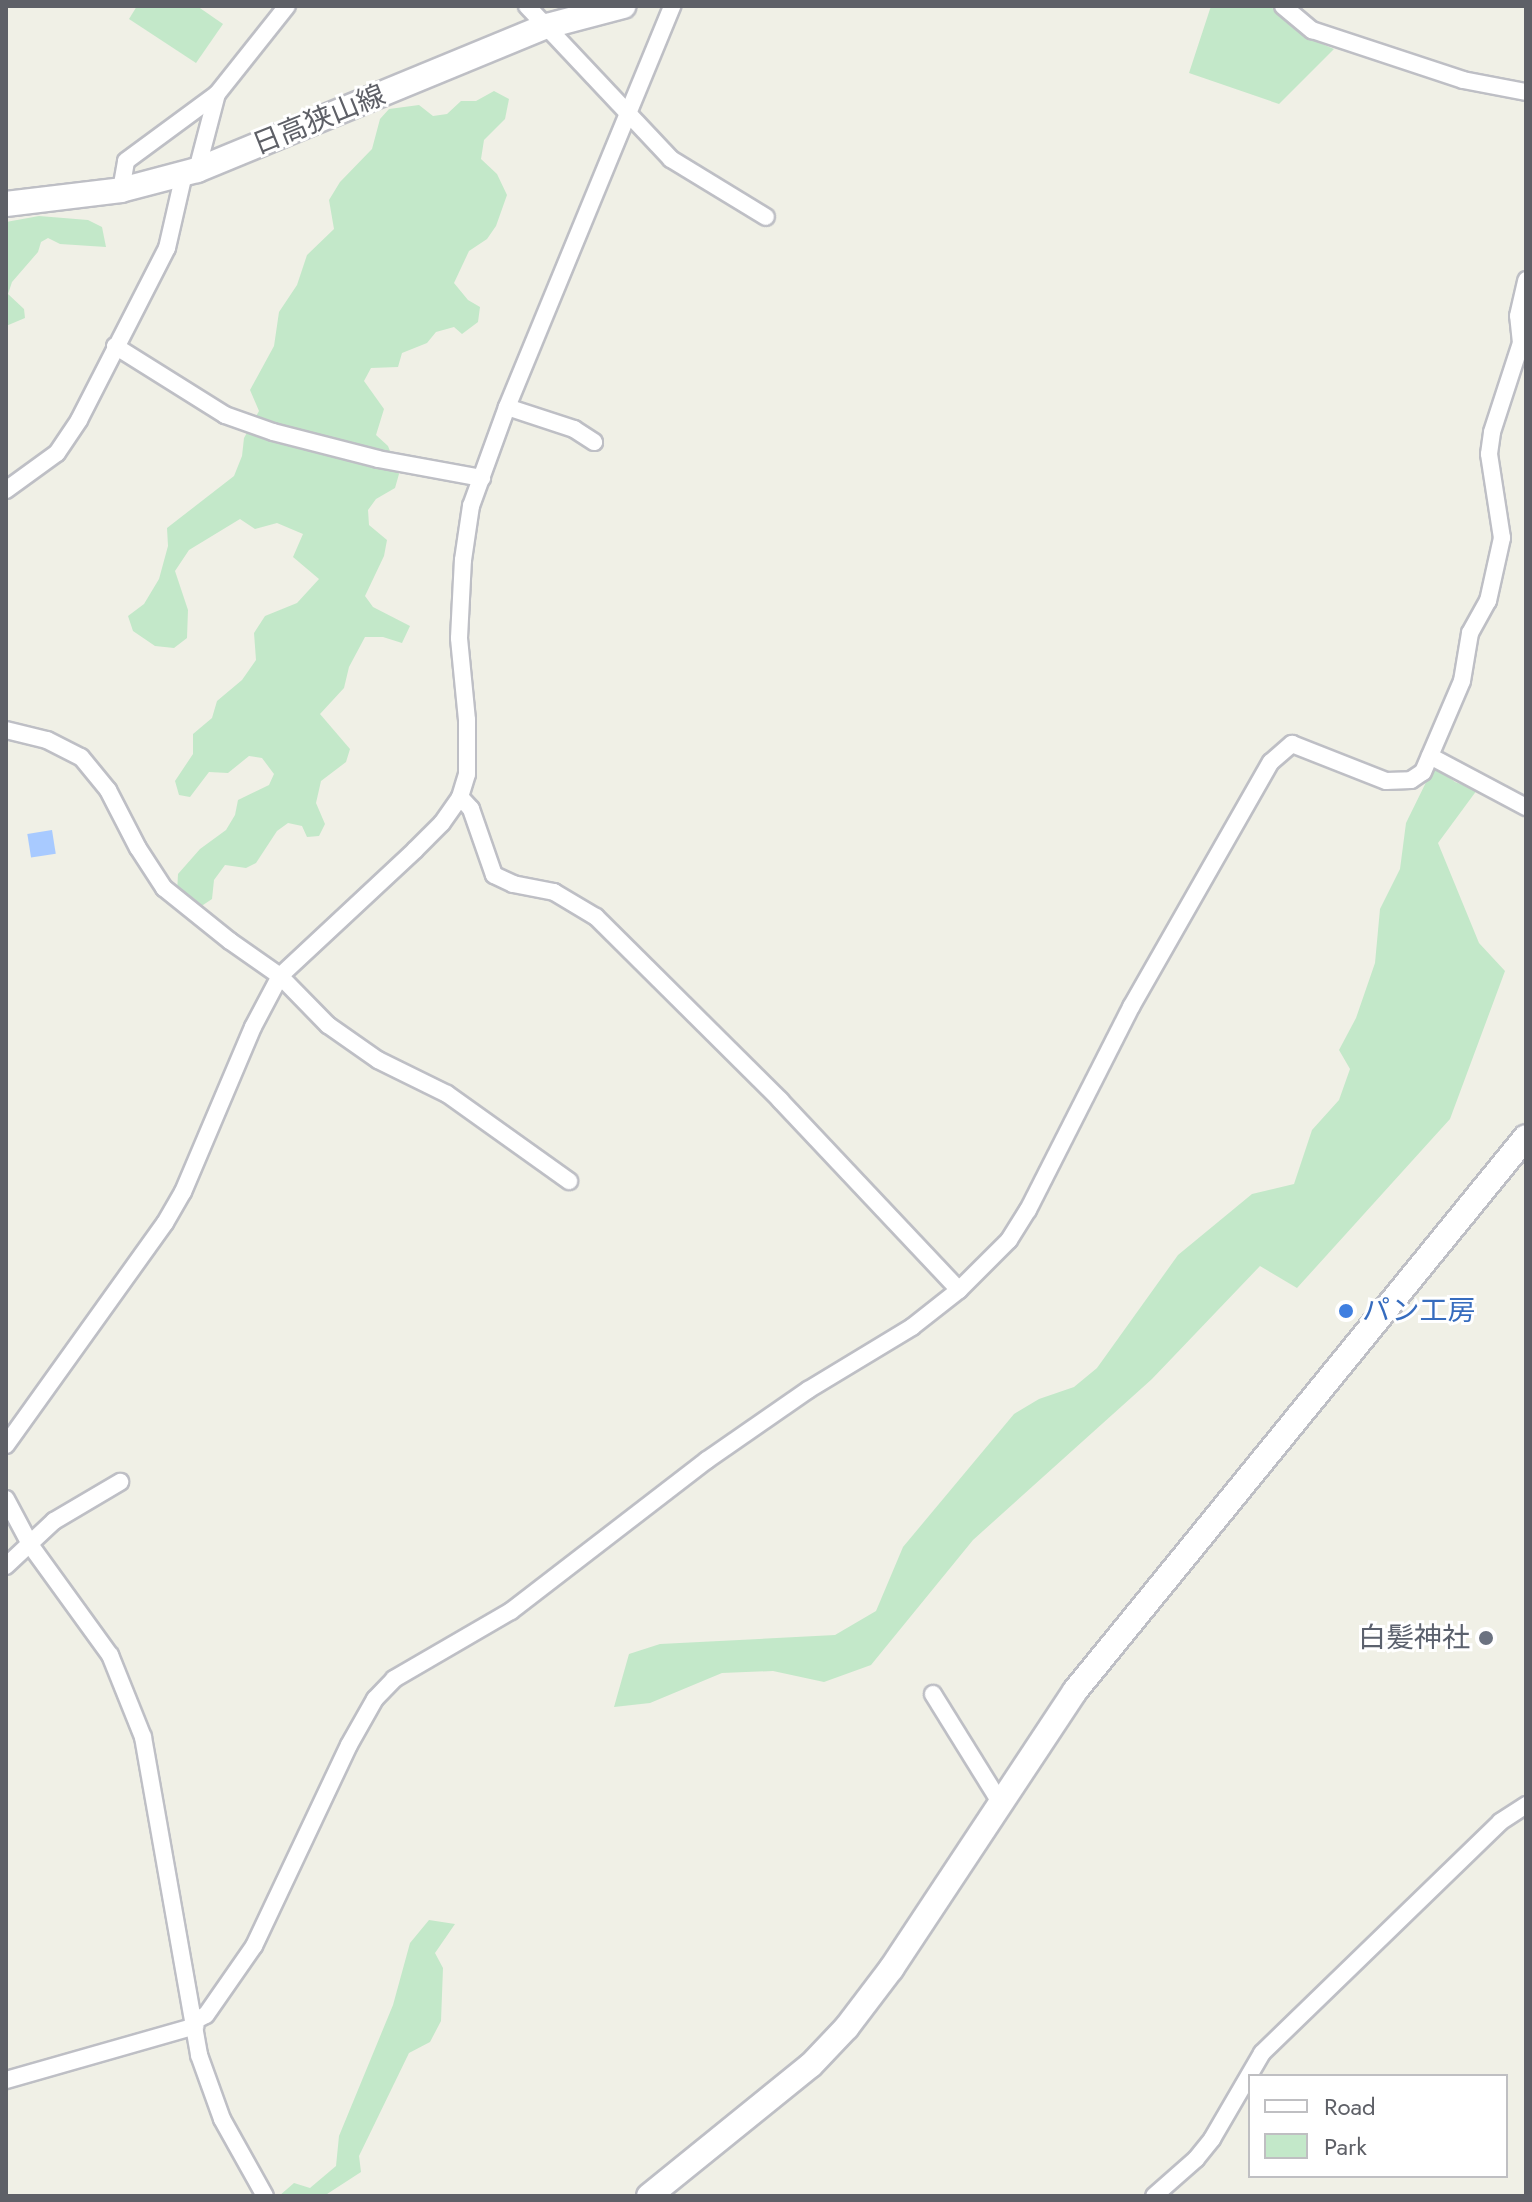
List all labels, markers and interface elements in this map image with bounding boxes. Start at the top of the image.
street label: 日高狭山線 [248,78,390,162]
place label: パン工房 [1362,1294,1474,1328]
marker: パン工房 [1337,1302,1355,1320]
place label: 白髪神社 [1358,1621,1470,1655]
marker: 白髪神社 [1477,1629,1495,1647]
legend [1248,2074,1508,2178]
text: Road [1324,2089,1376,2124]
text: Park [1324,2129,1367,2164]

